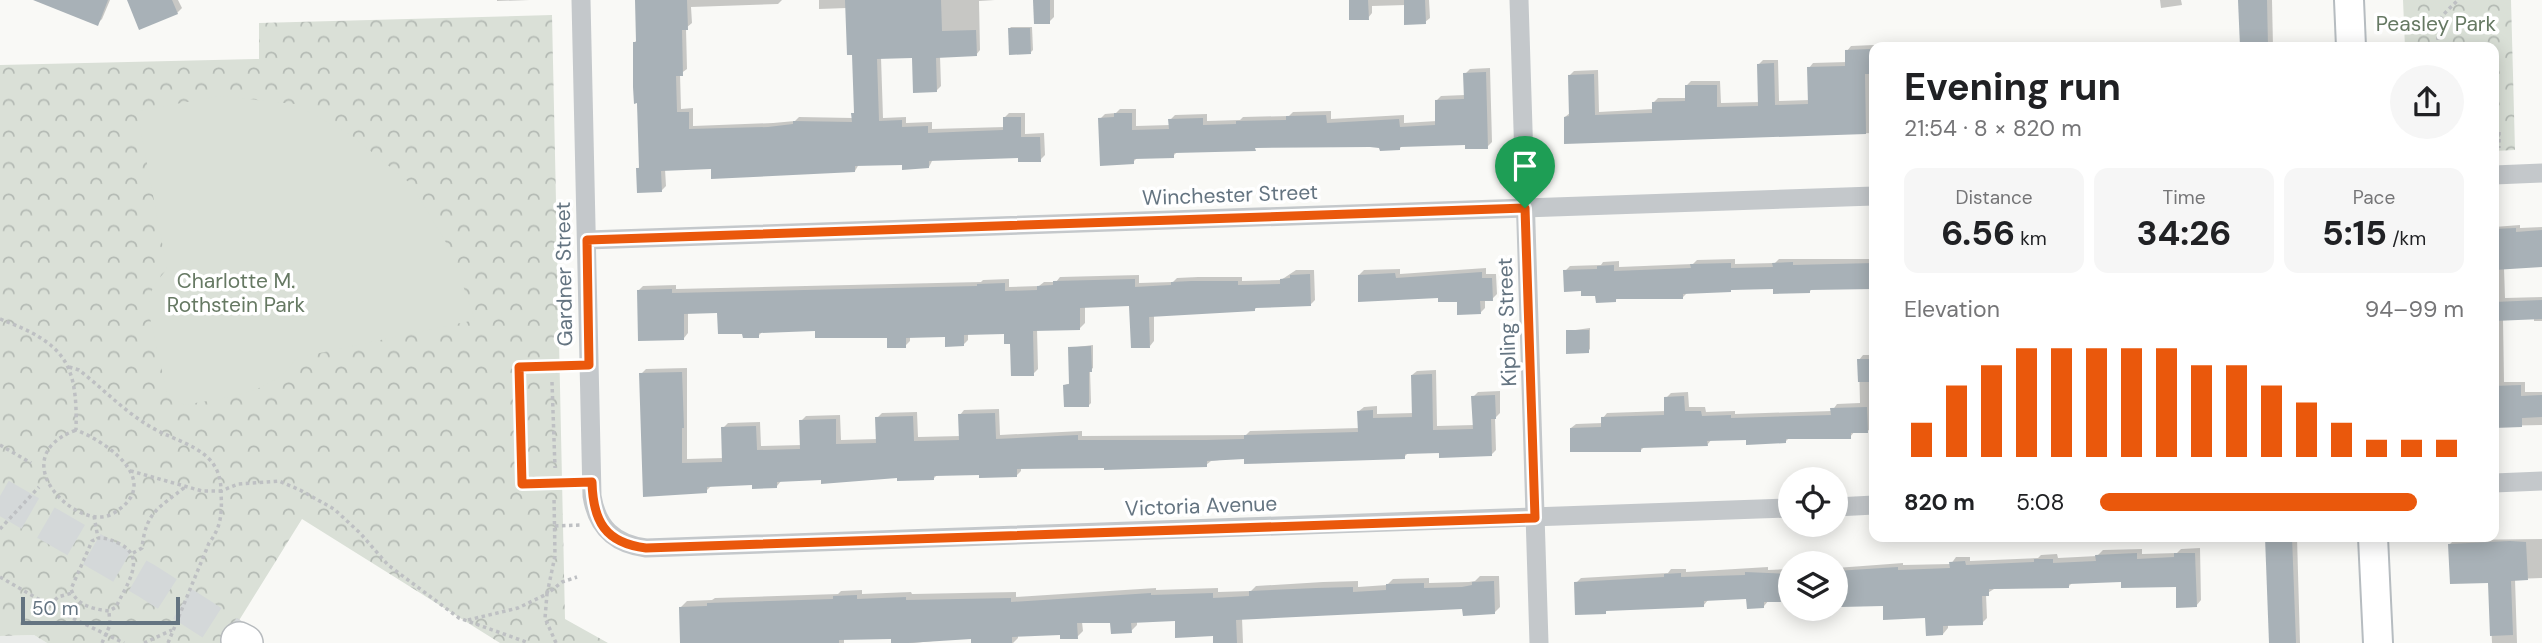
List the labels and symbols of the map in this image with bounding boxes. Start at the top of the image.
park label: Peasley Park [2376,10,2497,38]
pin [1495,136,1555,208]
street label: Winchester Street [1141,178,1319,212]
street label: Gardner Street [549,201,579,347]
street label: Kipling Street [1491,257,1523,387]
park label: Charlotte M. Rothstein Park [167,267,306,319]
street label: Victoria Avenue [1124,489,1278,523]
scale bar [21,594,180,626]

